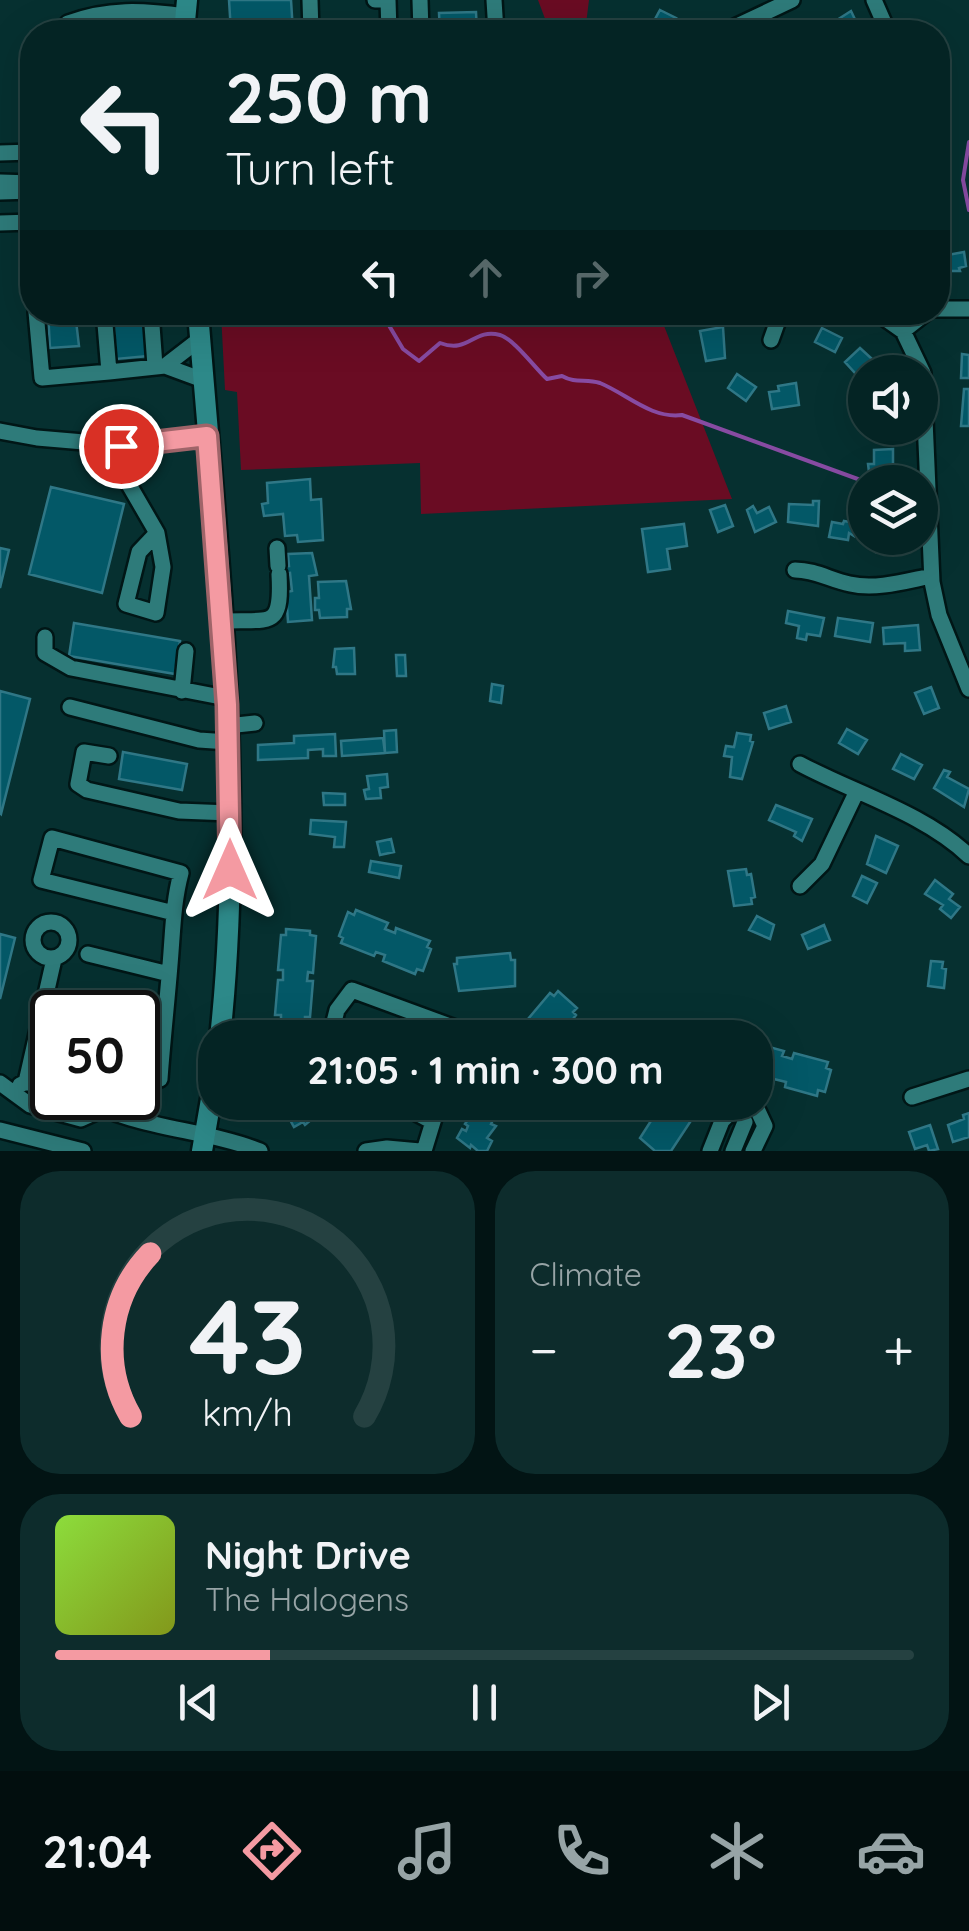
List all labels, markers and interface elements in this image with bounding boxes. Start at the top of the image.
text: 250 m [225,53,432,141]
icon: left [60,60,190,190]
text: Turn left [225,140,395,196]
icon: left [353,250,408,305]
icon: ahead [458,250,513,305]
icon: right [563,250,618,305]
map controls [848,355,938,555]
button: sound [848,355,938,445]
pin [79,404,164,489]
icon: arrive [94,419,149,474]
button: layers [848,465,938,555]
position arrow [178,818,282,922]
speed limit sign: 50 [30,990,160,1120]
text: 21:05 · 1 min · 300 m [307,1046,664,1094]
text: Climate [530,1254,642,1294]
text: 43 [189,1270,306,1400]
text: 23° [664,1303,777,1397]
text: − [530,1315,558,1384]
text: + [883,1315,914,1384]
text: km/h [202,1390,293,1435]
text: Night Drive [205,1531,411,1579]
text: The Halogens [205,1579,409,1619]
icon: previous [171,1675,226,1730]
icon: pause [457,1675,512,1730]
icon: next [743,1675,798,1730]
icon: directions [237,1816,307,1886]
icon: music [392,1816,462,1886]
icon: phone [547,1816,617,1886]
icon: climate [702,1816,772,1886]
icon: car [856,1816,926,1886]
text: 21:04 [42,1823,152,1879]

